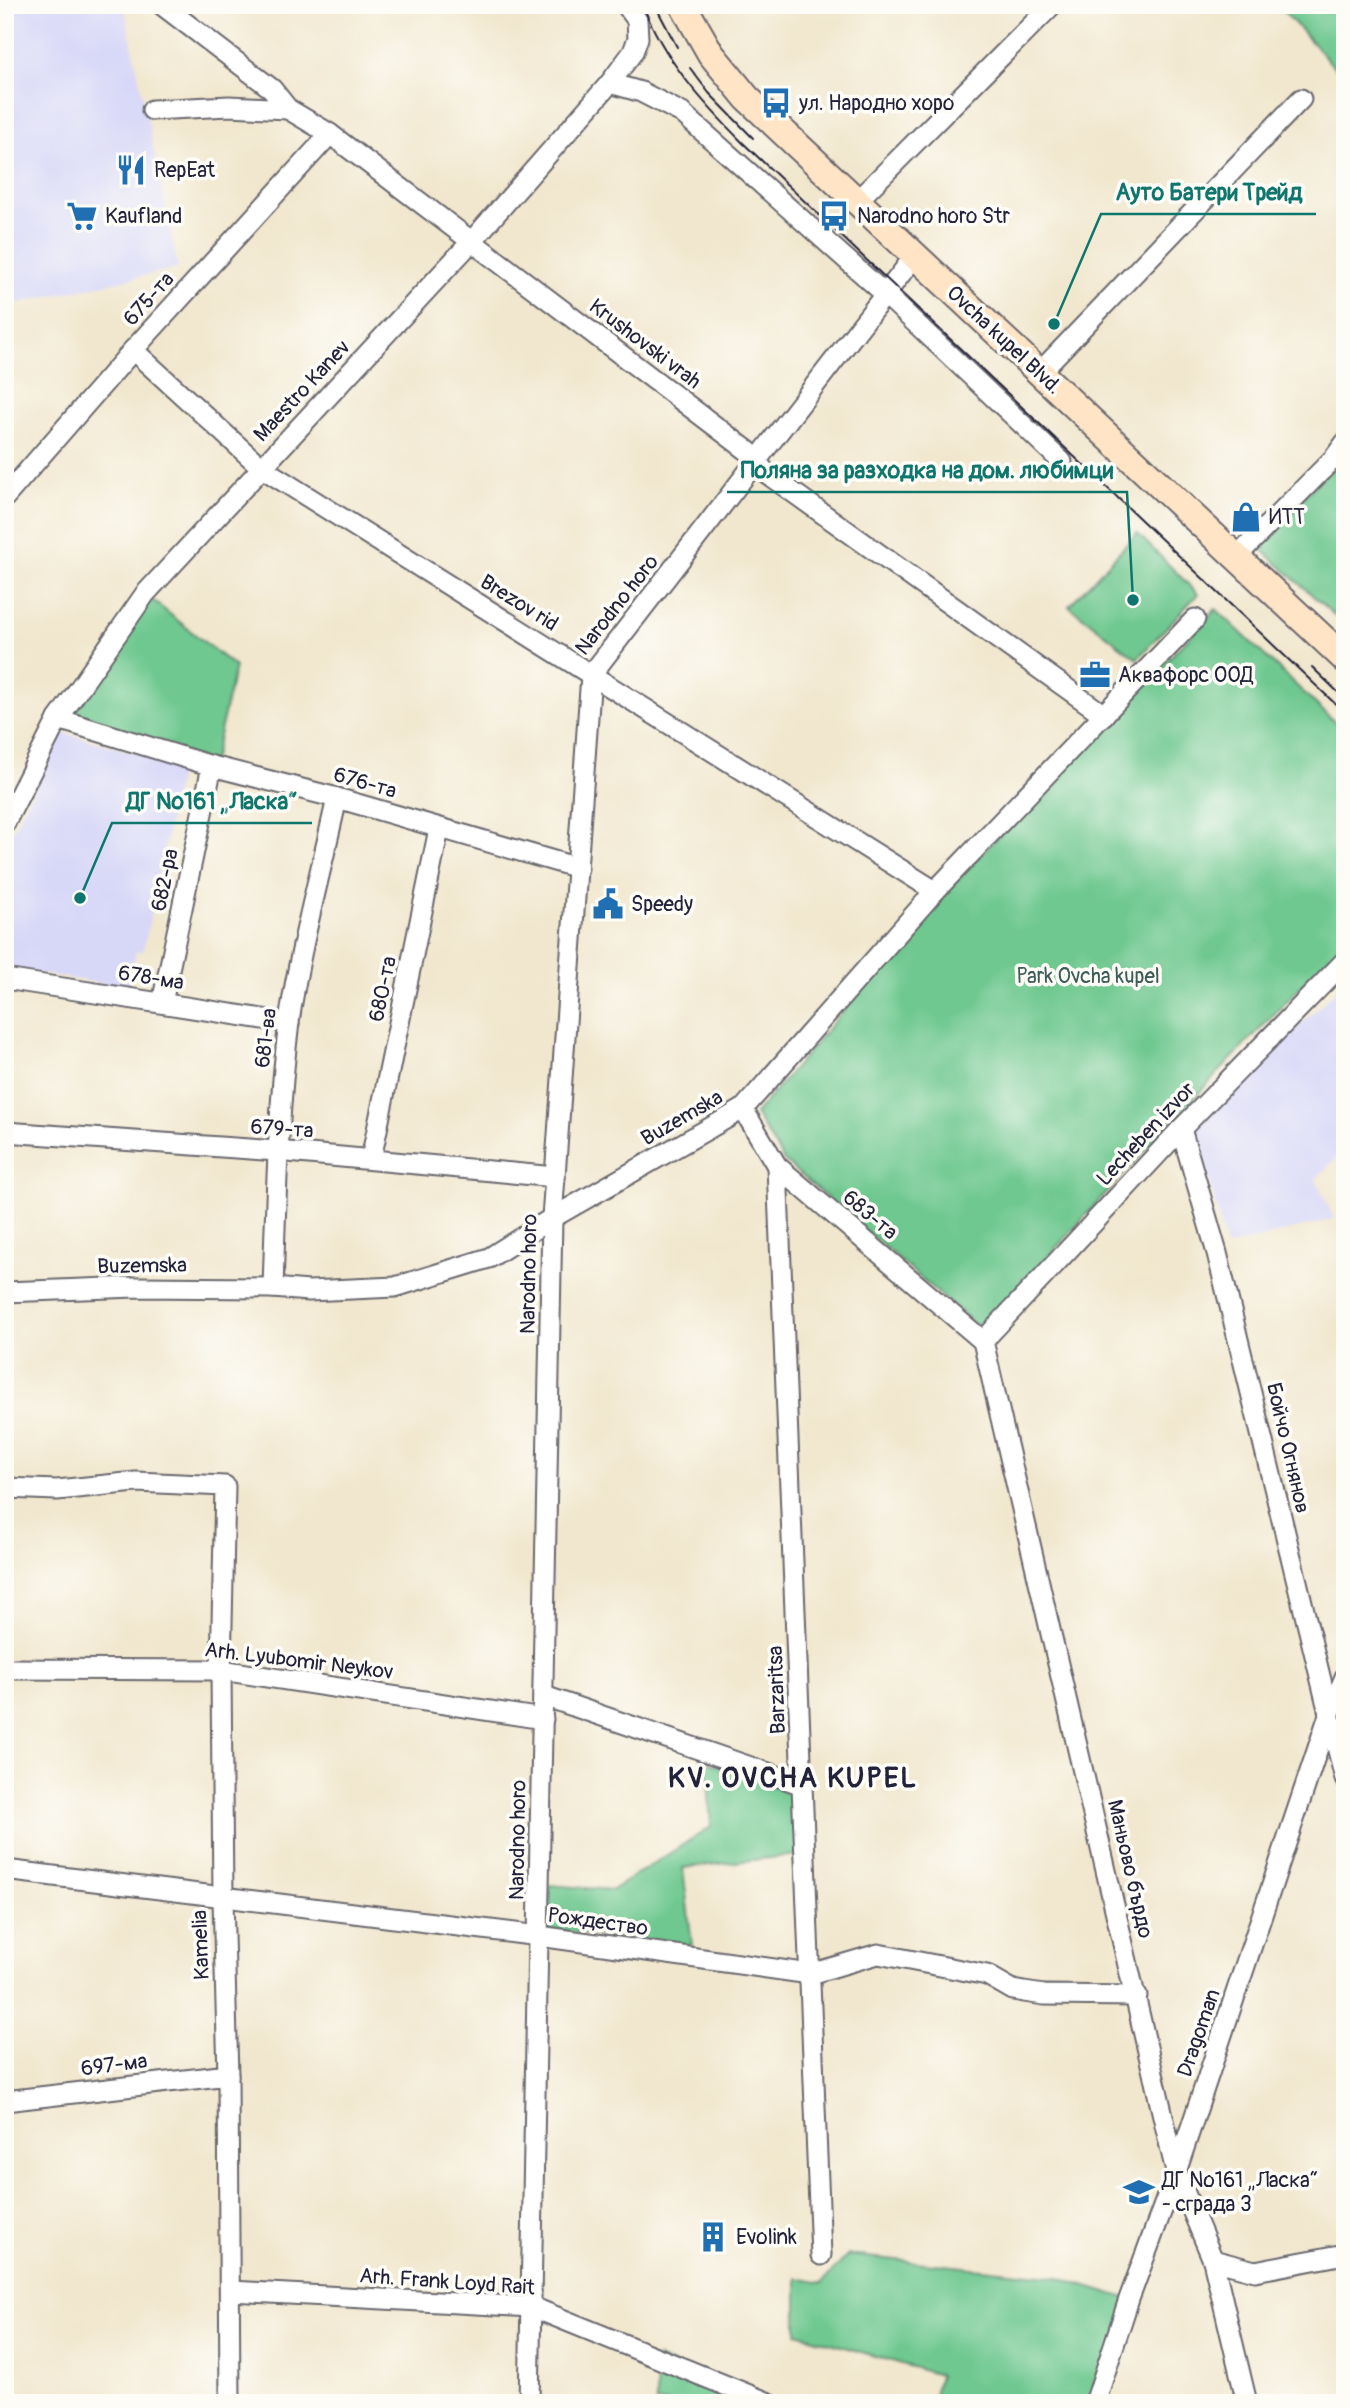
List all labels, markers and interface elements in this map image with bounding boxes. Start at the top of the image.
bus stop icon: ул. Народно хоро [759,86,793,120]
place label: ул. Народно хоро [798,90,954,117]
restaurant icon: RepEat [114,153,148,187]
place label: RepEat [154,157,215,184]
callout: Ауто Батери Трейд [1101,170,1316,214]
text: Ауто Батери Трейд [1116,178,1304,207]
supermarket icon: Kaufland [65,199,99,233]
bus stop icon: Narodno horo Str [817,199,851,233]
place label: Kaufland [105,203,182,230]
place label: Narodno horo Str [857,203,1011,230]
street label: 675-та [118,266,180,332]
street label: Ovcha kupel Blvd. [941,280,1067,400]
street label: Krushovski vrah [583,293,707,395]
street label: Maestro Kanev [248,334,356,448]
callout: Поляна за разходка на дом. любимци [727,448,1127,492]
text: Поляна за разходка на дом. любимци [741,456,1114,485]
shop icon: ИТТ [1229,500,1263,534]
place label: ИТТ [1269,504,1305,531]
street label: Narodno horo [569,549,665,661]
street label: Brezov rid [475,568,563,638]
office icon: Аквафорс ООД [1078,658,1112,692]
place label: Аквафорс ООД [1118,662,1253,689]
street label: 676-та [330,761,400,805]
callout: ДГ №161 „Ласка“ [112,779,312,823]
text: ДГ №161 „Ласка“ [124,787,298,816]
street label: 682-ра [145,846,185,914]
public building icon: Speedy [591,887,625,921]
place label: Speedy [631,891,693,918]
street label: 680-та [363,954,403,1024]
street label: 678-ма [116,959,186,997]
park label: Park Ovcha kupel [1016,963,1160,990]
street label: 681-ва [249,1007,283,1069]
street label: Lecheben izvor [1091,1076,1201,1192]
street label: Buzemska [636,1084,728,1152]
street label: 679-та [250,1113,314,1145]
street label: 683-та [837,1184,903,1246]
street label: Narodno horo [514,1214,544,1334]
street label: Buzemska [97,1252,187,1280]
street label: Бойчо Огнянов [1260,1380,1316,1516]
street label: Arh. Lyubomir Neykov [203,1636,395,1686]
street label: Barzaritsa [762,1645,792,1735]
district label: KV. OVCHA KUPEL [668,1761,918,1796]
street label: Narodno horo [503,1780,533,1900]
street label: Маньово бърдо [1101,1797,1159,1941]
street label: Рождество [546,1902,650,1942]
street label: Kamelia [186,1910,216,1980]
street label: Dragoman [1171,1985,1227,2081]
street label: 697-ма [79,2048,149,2082]
place label: ДГ №161 „Ласка“ - сграда 3 [1161,2167,1318,2218]
school or university icon: ДГ №161 „Ласка“ - сграда 3 [1122,2175,1156,2209]
building icon: Evolink [696,2220,730,2254]
place label: Evolink [736,2224,797,2251]
street label: Arh. Frank Loyd Rait [358,2262,536,2302]

